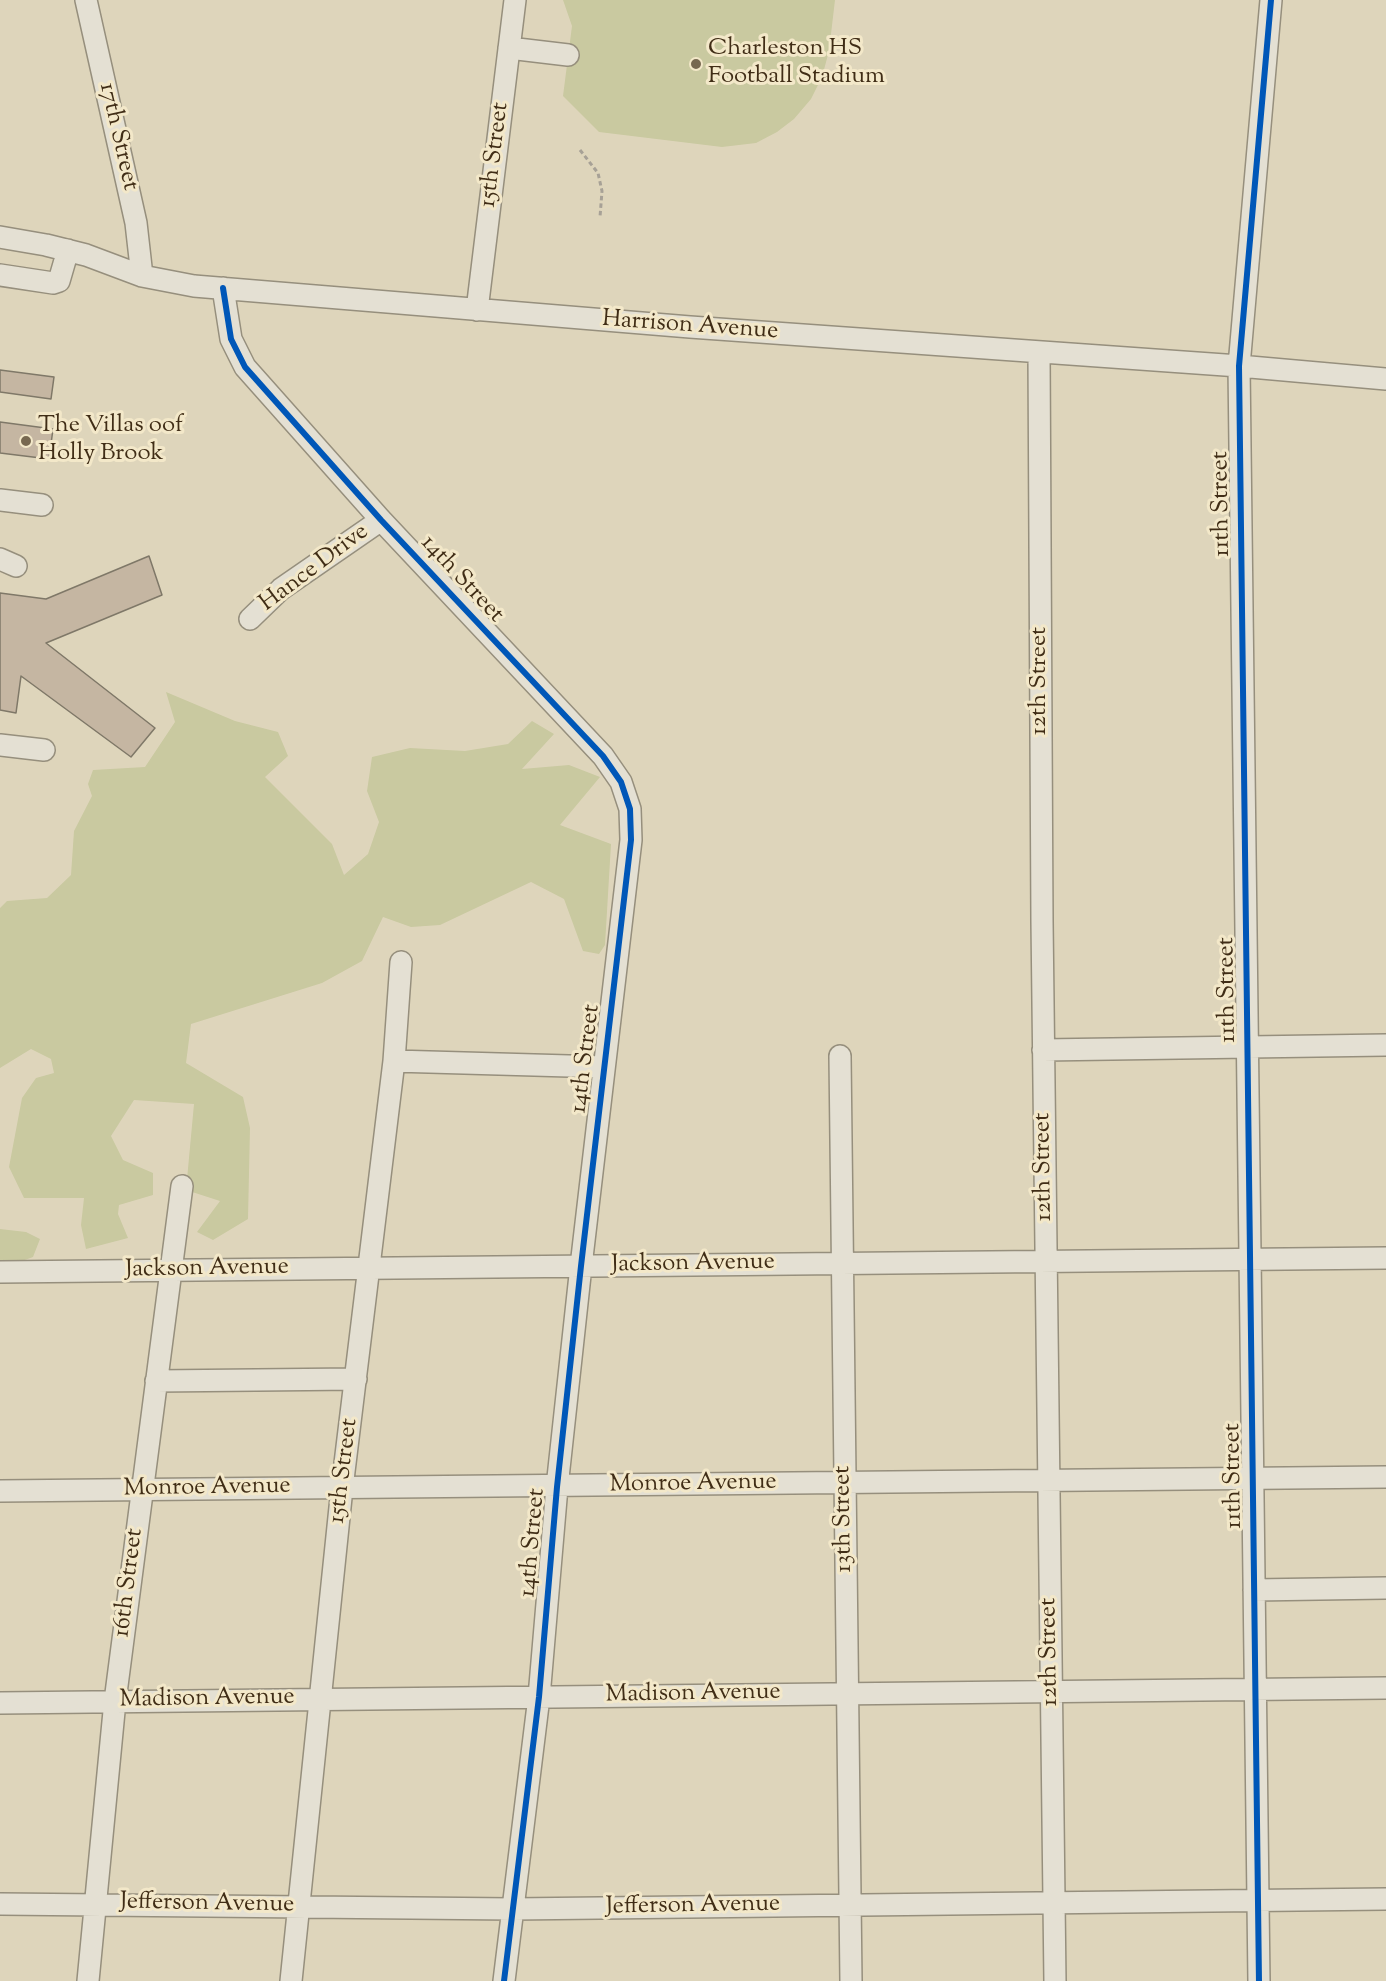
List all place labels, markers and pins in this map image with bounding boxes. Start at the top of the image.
place label: Charleston HS Football Stadium [708,36,885,92]
marker: Charleston HS Football Stadium [689,57,703,71]
place label: The Villas oof Holly Brook [38,413,183,469]
marker: The Villas oof Holly Brook [19,434,33,448]

